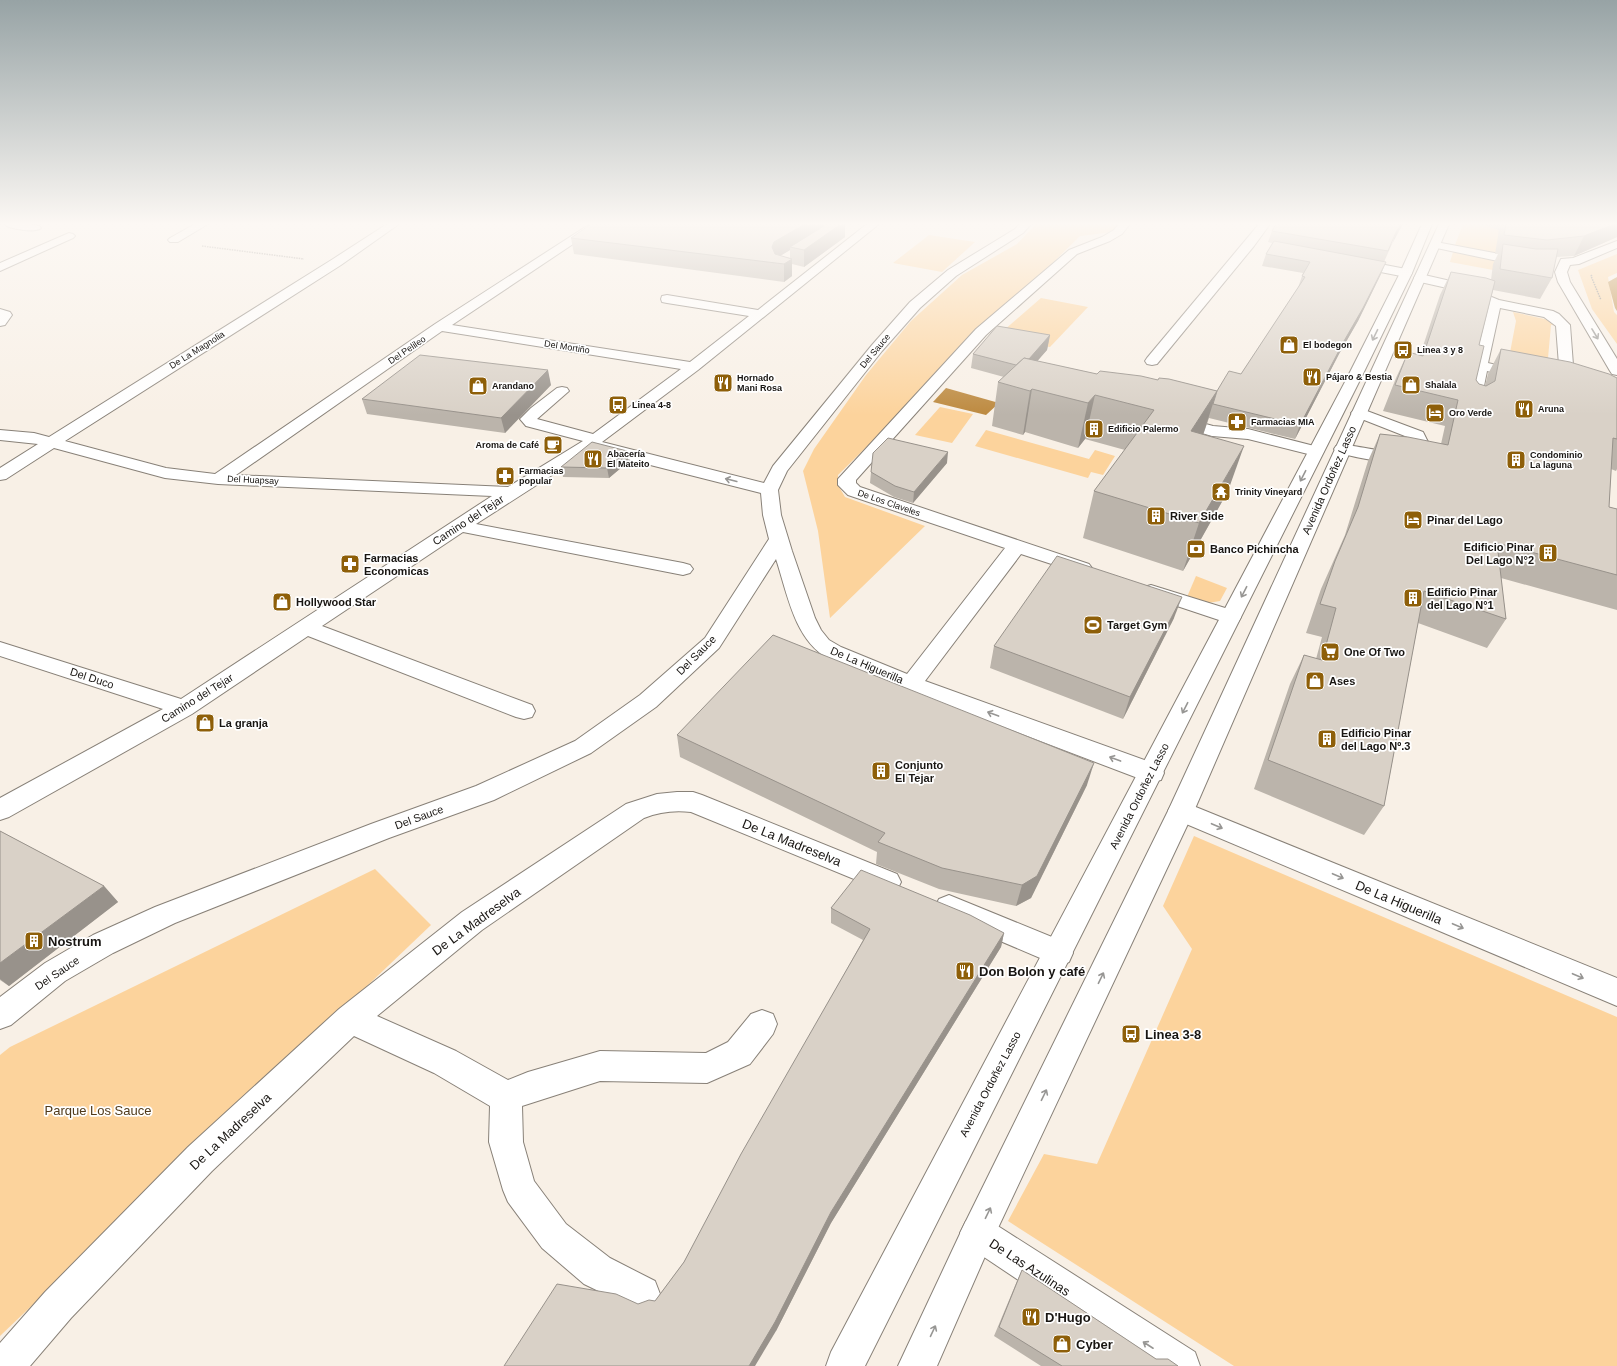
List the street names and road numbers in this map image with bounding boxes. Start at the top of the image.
street label: De La Magnolia [168,329,226,371]
street label: Del Sauce [858,332,892,370]
street label: Del Pelileo [386,334,428,366]
street label: Del Mortiño [543,338,591,356]
street label: Avenida Ordoñez Lasso [1300,424,1358,536]
street label: Del Huapsay [227,474,279,486]
street label: De Los Claveles [856,488,922,519]
street label: Camino del Tejar [430,492,506,547]
street label: Del Sauce [674,633,718,677]
street label: De La Higuerilla [829,644,906,686]
street label: Del Duco [69,665,115,691]
street label: Camino del Tejar [159,671,235,725]
street label: Avenida Ordoñez Lasso [1107,741,1171,851]
street label: Del Sauce [393,803,445,831]
street label: De La Madreselva [740,816,844,869]
street label: De La Higuerilla [1353,877,1445,928]
street label: De La Madreselva [429,884,524,958]
street label: Del Sauce [33,954,81,992]
street label: Avenida Ordoñez Lasso [957,1029,1023,1139]
street label: De La Madreselva [187,1089,275,1173]
street label: De Las Azulinas [987,1236,1073,1299]

